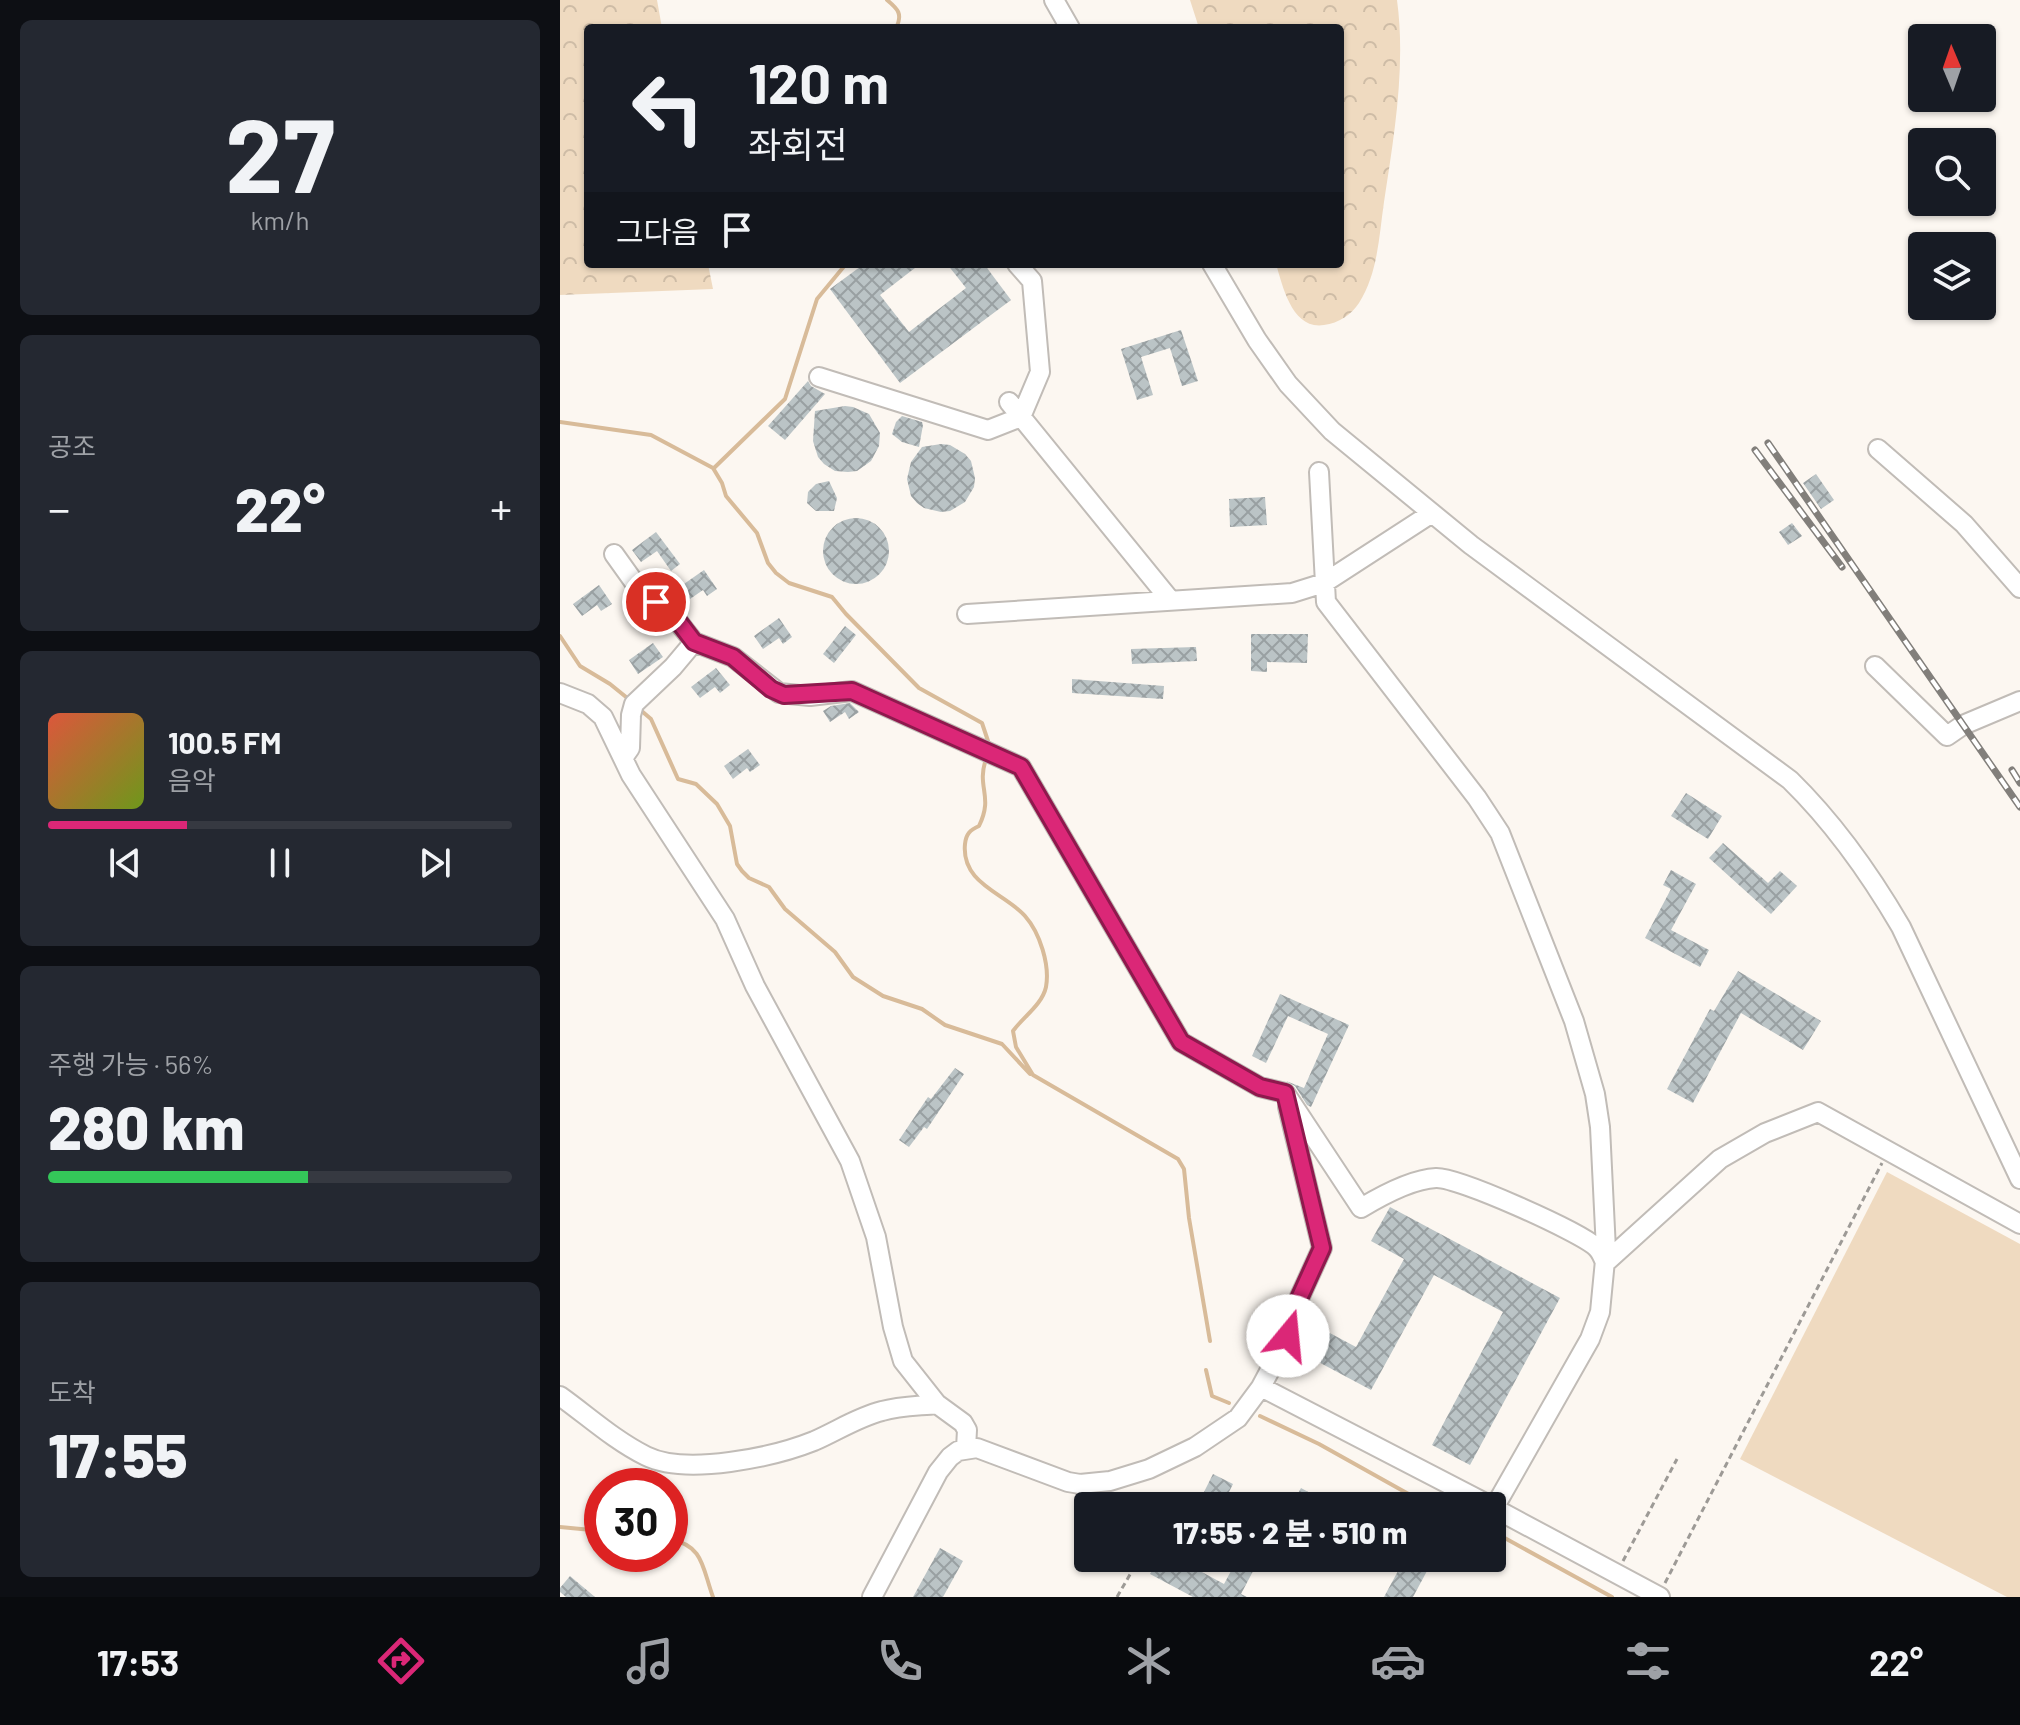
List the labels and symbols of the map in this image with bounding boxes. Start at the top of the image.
north arrow [1908,24,1996,112]
pin [622,568,690,636]
position arrow [1246,1294,1330,1378]
speed limit sign: 30 [584,1468,688,1572]

